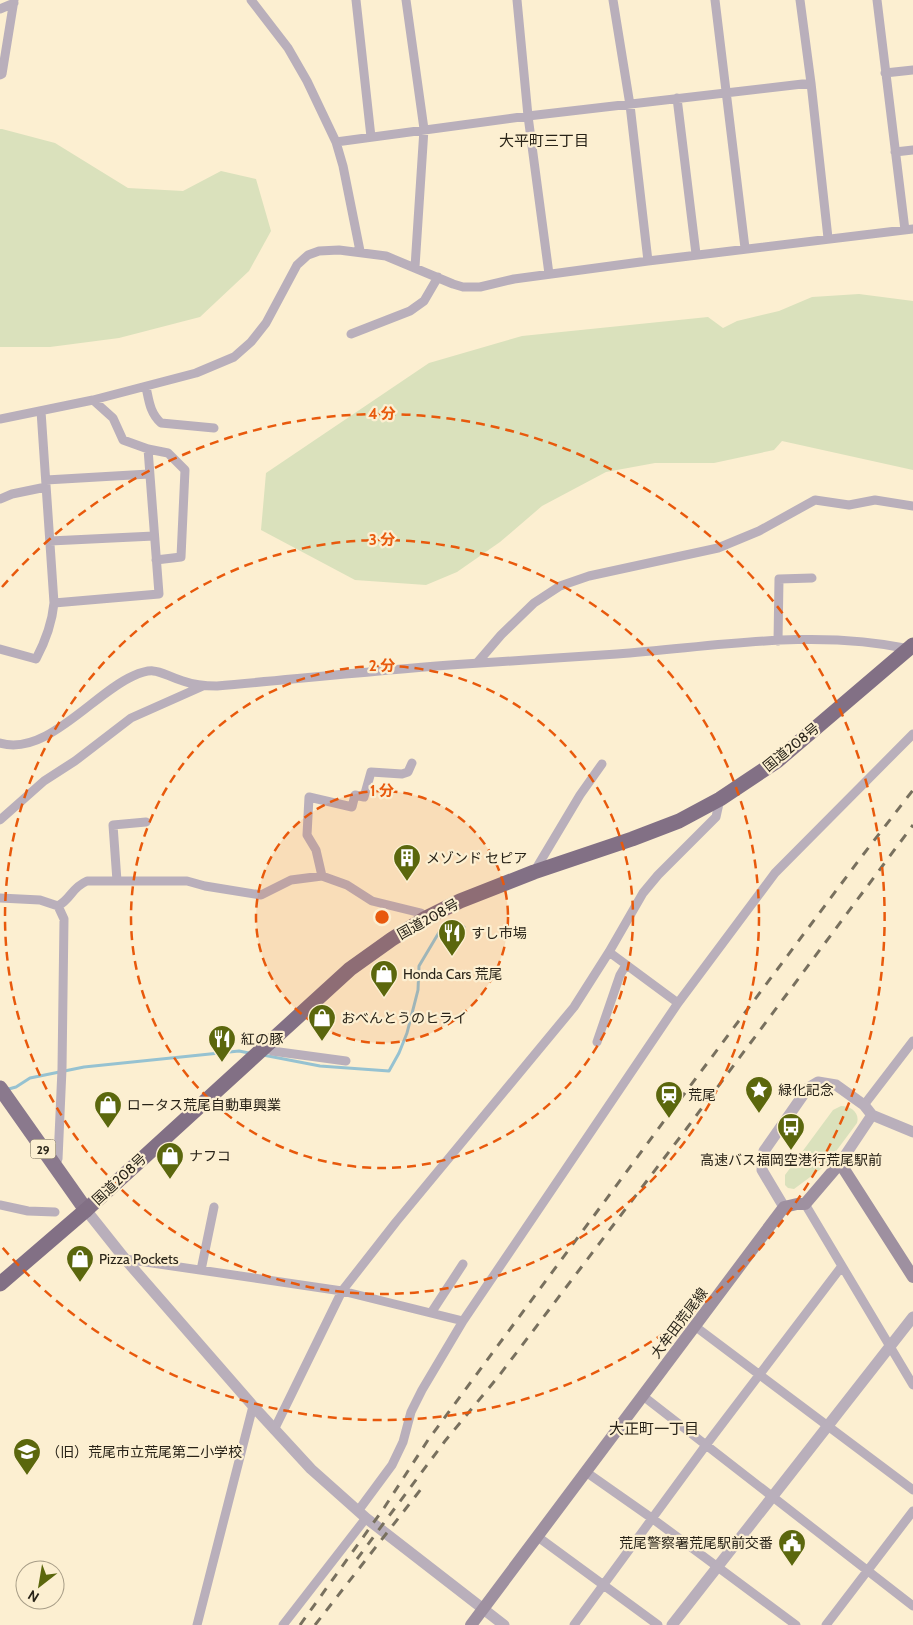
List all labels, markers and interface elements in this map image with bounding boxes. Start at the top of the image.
district label: 大平町三丁目 [499,132,589,150]
text: 4 分 [368,405,396,423]
text: 3 分 [369,531,395,549]
text: 2 分 [369,657,395,675]
street label: 国道208号 [759,719,823,775]
text: 1 分 [370,782,394,800]
building icon: メゾンド セピア [392,843,422,882]
place label: メゾンド セピア [426,849,527,867]
street label: 国道208号 [394,895,462,943]
centre of rings [373,908,391,926]
restaurant icon: すし市場 [437,918,467,957]
place label: すし市場 [471,924,527,942]
shop icon: Honda Cars 荒尾 [369,959,399,998]
place label: Honda Cars 荒尾 [403,965,503,983]
shop icon: おべんとうのヒライ [307,1003,337,1042]
place label: おべんとうのヒライ [341,1009,467,1027]
restaurant icon: 紅の豚 [207,1024,237,1063]
place label: 紅の豚 [241,1030,284,1048]
place icon: 緑化記念 [744,1075,774,1114]
station icon: 荒尾 [654,1080,684,1119]
place label: 緑化記念 [778,1081,834,1099]
place label: 荒尾 [688,1086,716,1104]
shop icon: ロータス荒尾自動車興業 [93,1090,123,1129]
place label: ロータス荒尾自動車興業 [127,1096,281,1114]
bus stop icon: 高速バス福岡空港行荒尾駅前 [776,1112,806,1151]
road number: 29 [30,1140,56,1158]
shop icon: ナフコ [155,1141,185,1180]
place label: ナフコ [189,1147,231,1165]
street label: 国道208号 [88,1149,150,1209]
place label: 高速バス福岡空港行荒尾駅前 [700,1151,882,1169]
shop icon: Pizza Pockets [65,1244,95,1283]
place label: Pizza Pockets [99,1250,179,1268]
street label: 大牟田荒尾線 [647,1284,711,1362]
district label: 大正町一丁目 [609,1420,699,1438]
school or university icon: （旧）荒尾市立荒尾第二小学校 [12,1437,42,1476]
place label: （旧）荒尾市立荒尾第二小学校 [46,1443,242,1461]
public building icon: 荒尾警察署荒尾駅前交番 [777,1528,807,1567]
place label: 荒尾警察署荒尾駅前交番 [619,1534,773,1552]
north arrow [15,1560,65,1610]
text: N [24,1586,42,1606]

